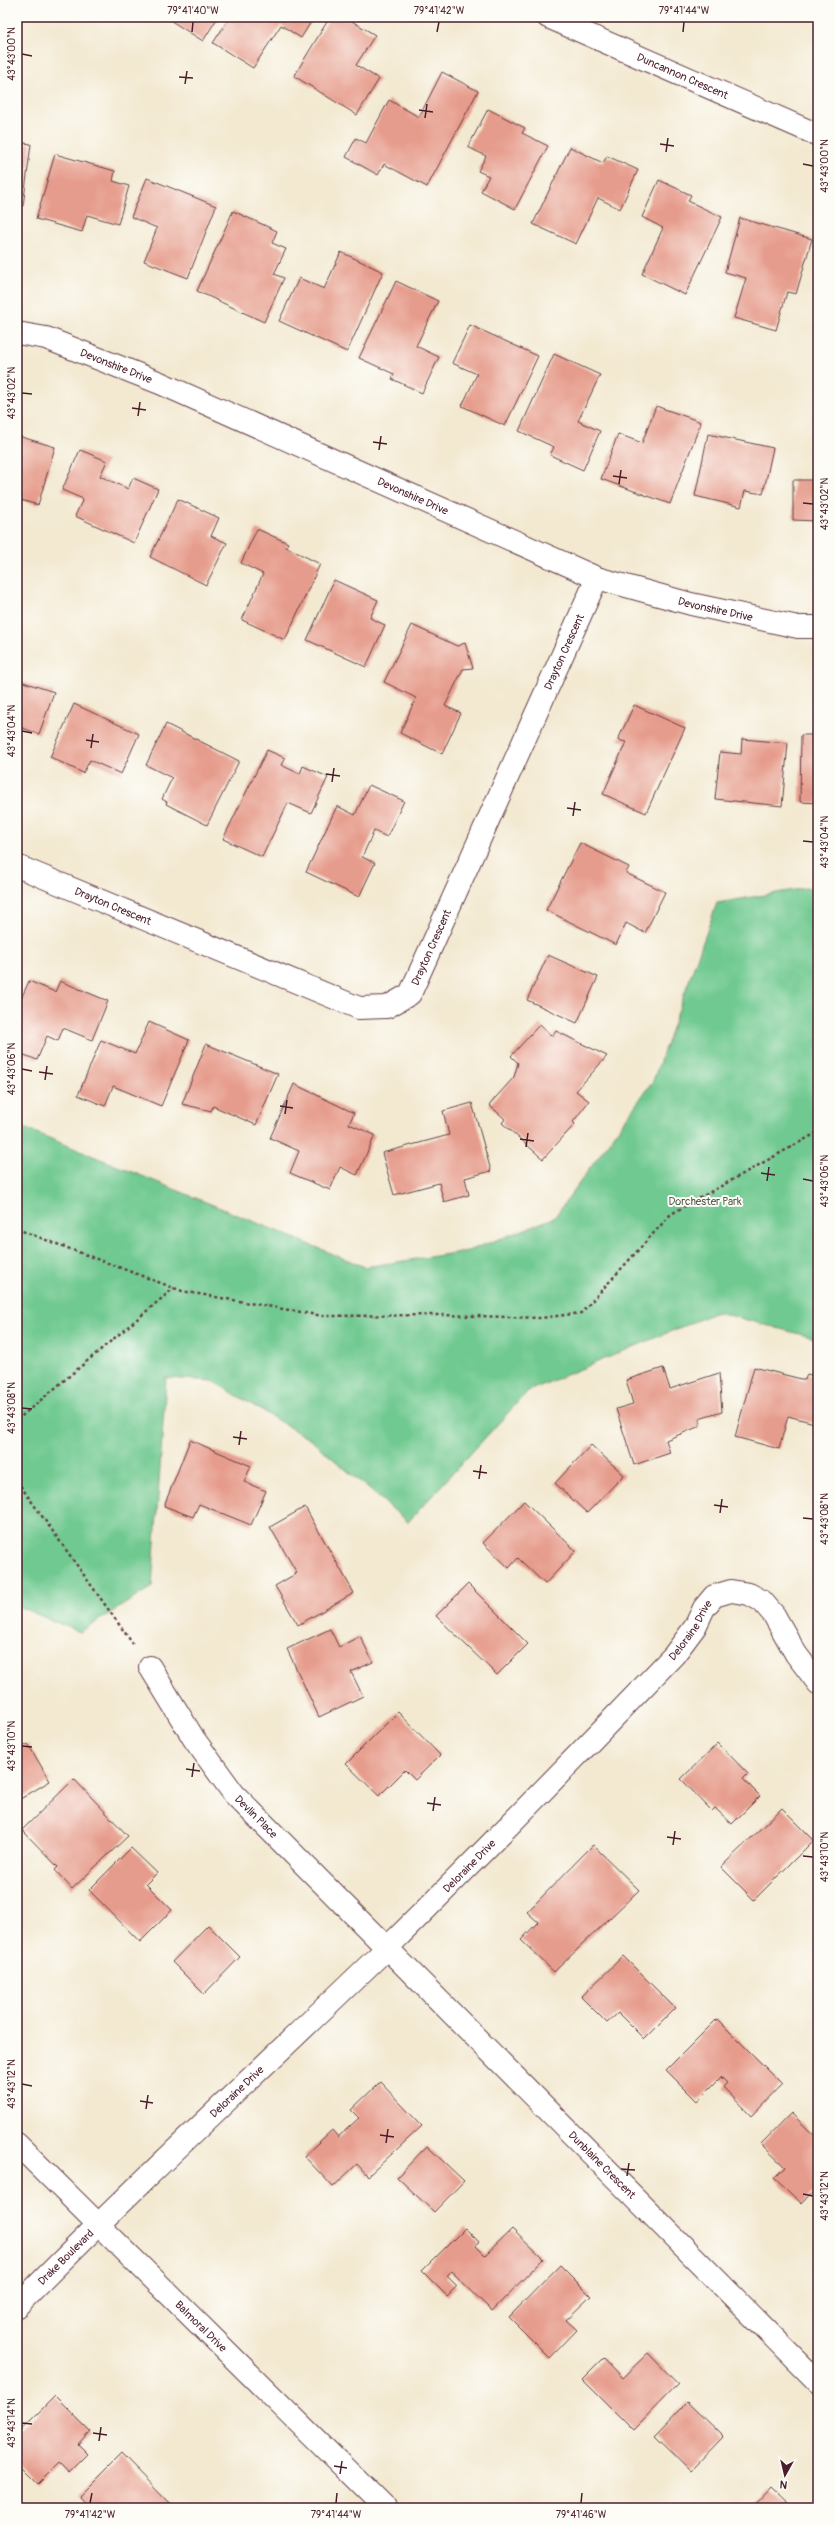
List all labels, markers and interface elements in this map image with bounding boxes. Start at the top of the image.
text: 79°41'40"W [167,5,219,17]
text: 79°41'42"W [414,5,465,17]
text: 79°41'44"W [659,5,710,17]
text: 43°43'00"N [6,27,18,81]
street label: Duncannon Crescent [635,51,731,102]
text: 43°43'00"N [819,139,831,193]
street label: Devonshire Drive [78,346,155,386]
text: 43°43'02"N [6,367,18,419]
street label: Devonshire Drive [375,475,451,518]
text: 43°43'02"N [819,478,831,530]
street label: Devonshire Drive [676,595,755,624]
street label: Drayton Crescent [542,611,587,692]
text: 43°43'04"N [6,704,18,757]
text: 43°43'04"N [819,815,831,868]
street label: Drayton Crescent [73,885,154,928]
street label: Drayton Crescent [409,907,454,987]
text: 43°43'06"N [6,1042,18,1095]
text: 43°43'06"N [819,1154,831,1207]
park label: Dorchester Park [668,1195,742,1208]
text: 43°43'08"N [6,1382,18,1434]
text: 43°43'08"N [819,1493,831,1545]
street label: Deloraine Drive [666,1597,715,1663]
text: 43°43'10"N [6,1720,18,1771]
street label: Devlin Place [232,1793,280,1841]
text: 43°43'10"N [819,1831,831,1882]
street label: Deloraine Drive [440,1837,499,1895]
text: 43°43'12"N [6,2059,18,2109]
street label: Deloraine Drive [207,2063,267,2120]
street label: Dunblaine Crescent [566,2129,639,2202]
text: 43°43'12"N [819,2171,831,2221]
street label: Drake Boulevard [35,2227,97,2288]
street label: Balmoral Drive [172,2298,230,2355]
text: 43°43'14"N [6,2398,18,2448]
north arrow [765,2455,805,2495]
text: N [779,2477,788,2491]
text: 79°41'42"W [65,2509,116,2521]
text: 79°41'44"W [311,2509,362,2521]
text: 79°41'46"W [556,2509,607,2521]

